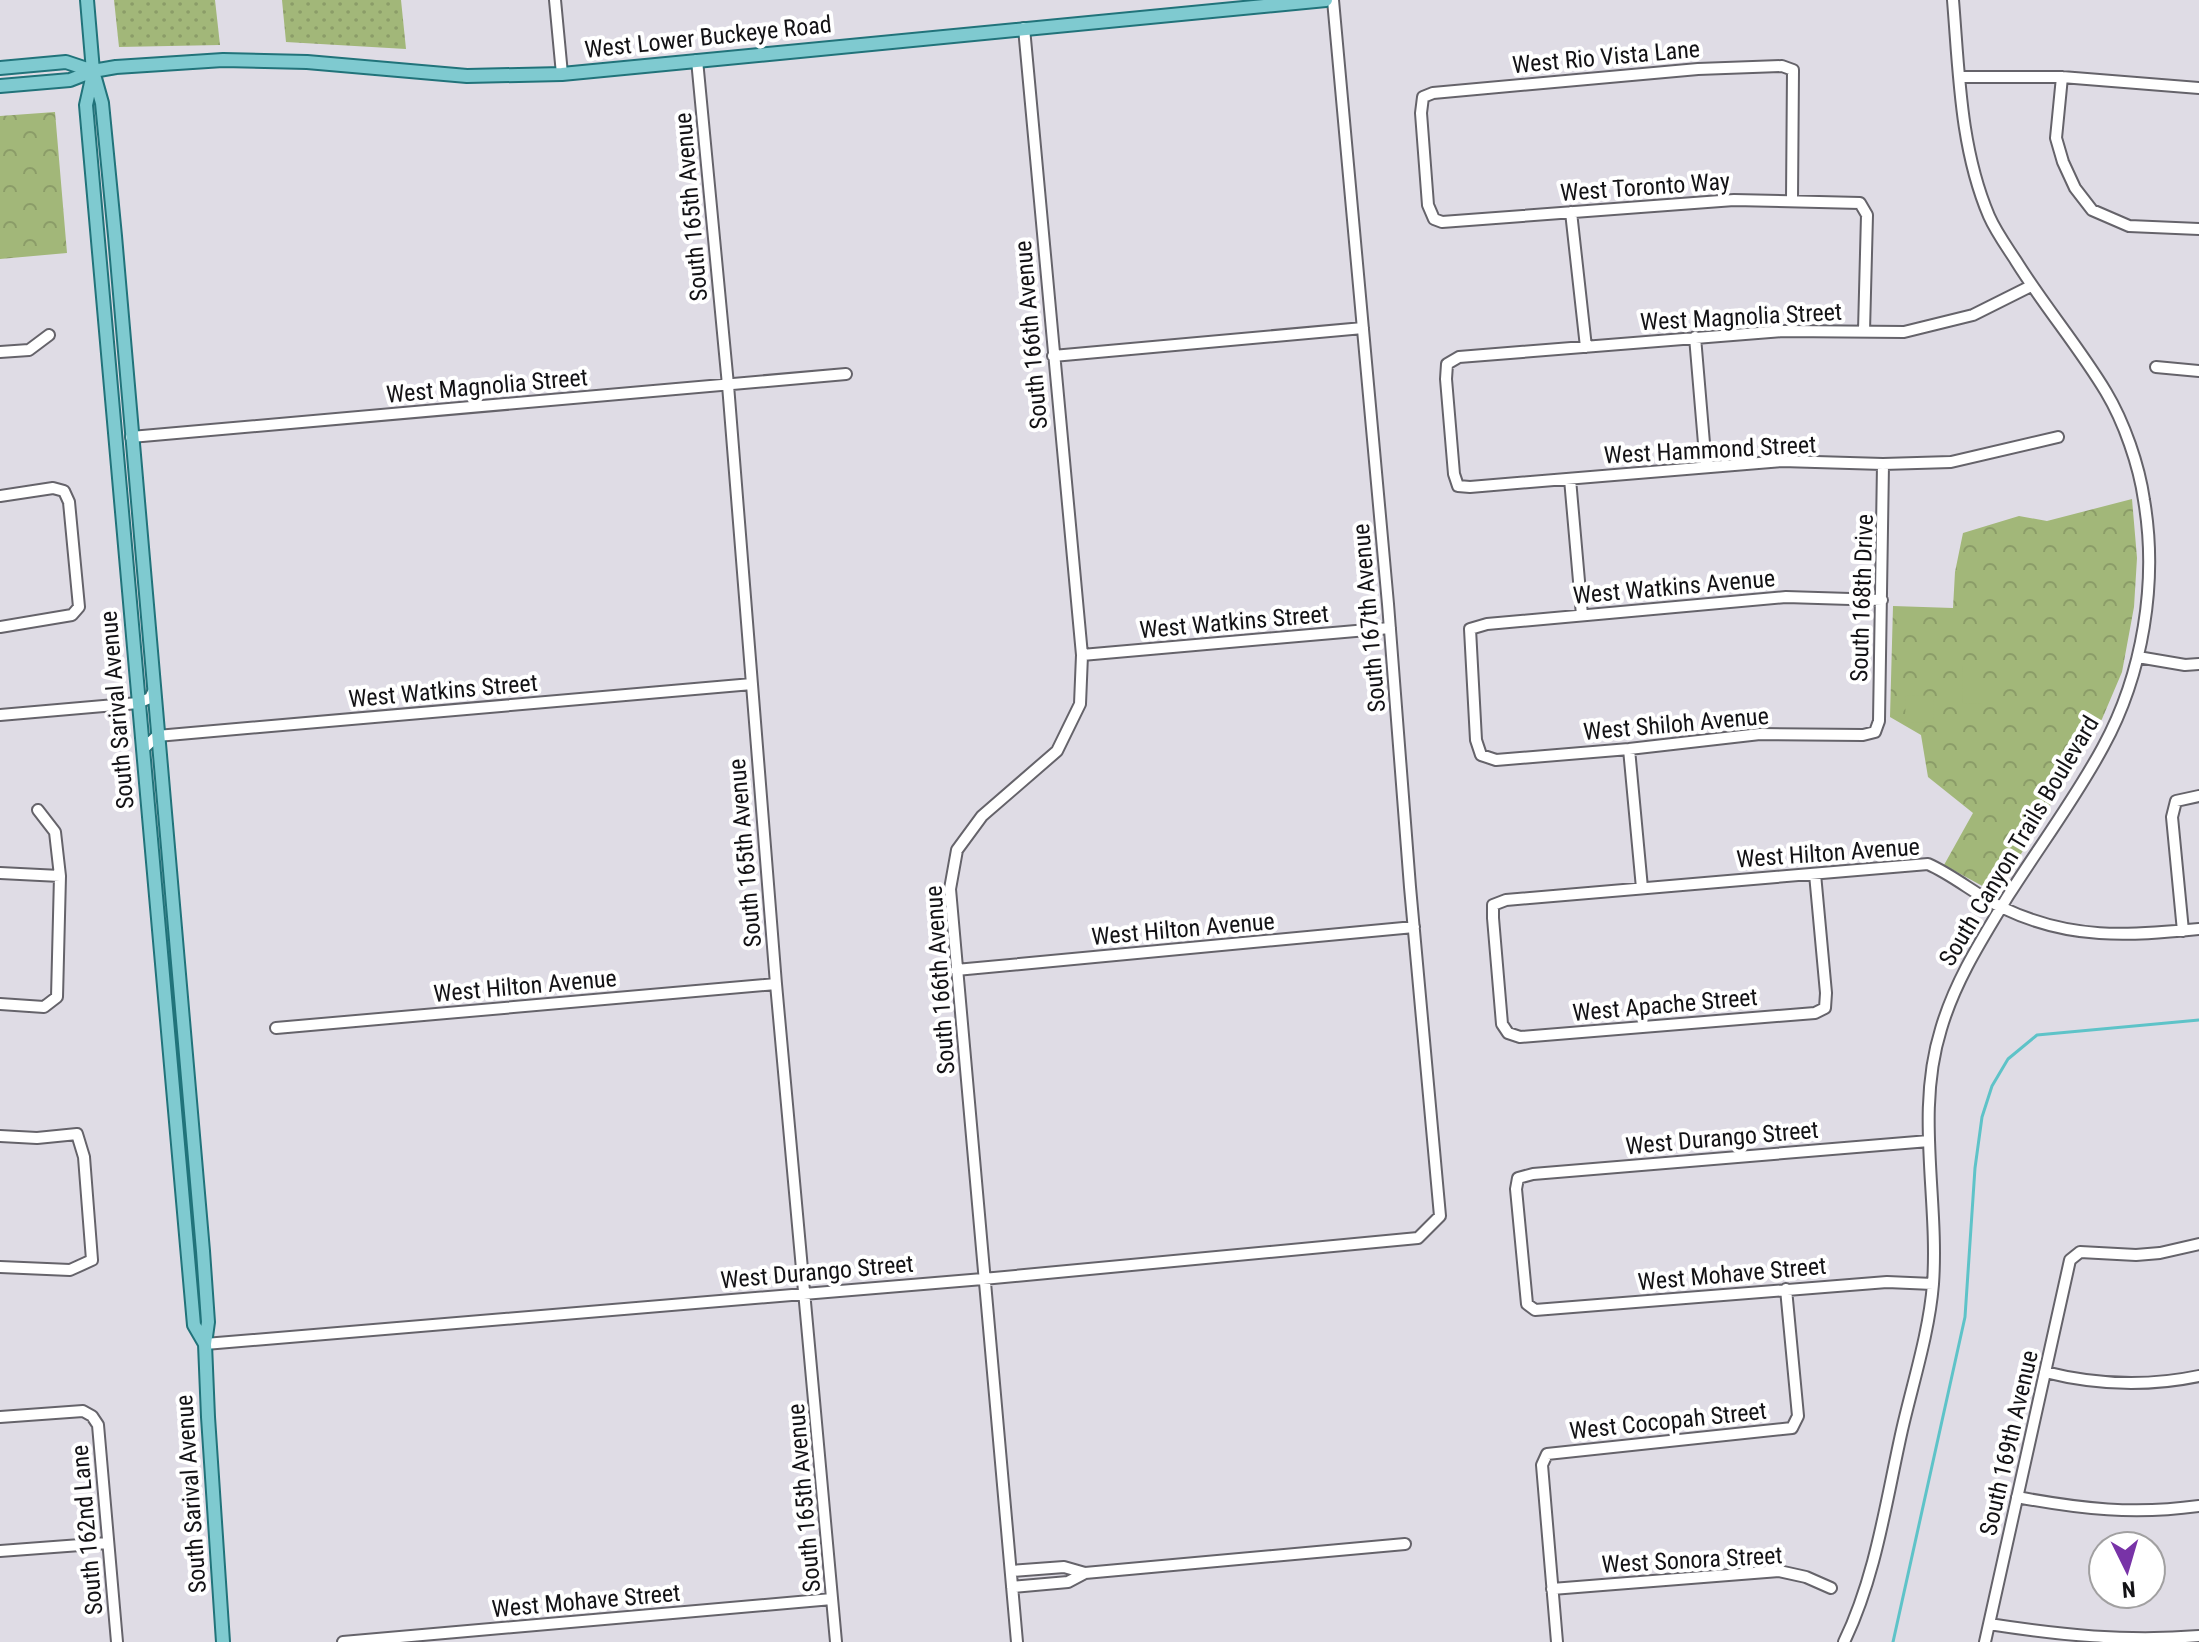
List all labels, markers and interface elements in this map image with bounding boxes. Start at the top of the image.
street label: West Lower Buckeye Road [583,10,833,64]
street label: West Rio Vista Lane [1511,35,1701,79]
street label: South 165th Avenue [669,112,713,302]
street label: West Toronto Way [1559,167,1731,207]
street label: South 166th Avenue [1009,240,1053,430]
street label: West Magnolia Street [1639,298,1843,336]
street label: West Magnolia Street [385,363,589,409]
street label: West Hammond Street [1603,430,1817,470]
street label: South 168th Drive [1845,514,1879,682]
street label: South 167th Avenue [1347,523,1391,713]
street label: West Watkins Avenue [1572,564,1776,610]
street label: West Watkins Street [1138,600,1330,644]
street label: South Sarival Avenue [94,610,140,810]
street label: West Watkins Street [347,669,539,713]
street label: West Shiloh Avenue [1582,702,1770,746]
street label: South Canyon Trails Boulevard [1933,711,2105,971]
street label: South 165th Avenue [723,758,767,948]
street label: West Hilton Avenue [1735,833,1921,873]
street label: South 166th Avenue [919,885,961,1075]
street label: West Hilton Avenue [1090,907,1276,951]
street label: West Hilton Avenue [432,964,618,1008]
street label: West Apache Street [1571,983,1759,1027]
street label: West Durango Street [1624,1116,1820,1160]
street label: West Durango Street [719,1250,915,1294]
street label: West Mohave Street [1637,1252,1827,1296]
street label: South 169th Avenue [1974,1348,2044,1538]
street label: South Sarival Avenue [170,1394,212,1594]
street label: West Cocopah Street [1568,1397,1768,1445]
street label: South 165th Avenue [782,1403,826,1593]
street label: South 162nd Lane [66,1444,108,1616]
north arrow [2087,1530,2167,1610]
street label: West Sonora Street [1601,1541,1783,1579]
text: N [2121,1576,2137,1602]
street label: West Mohave Street [491,1579,681,1623]

